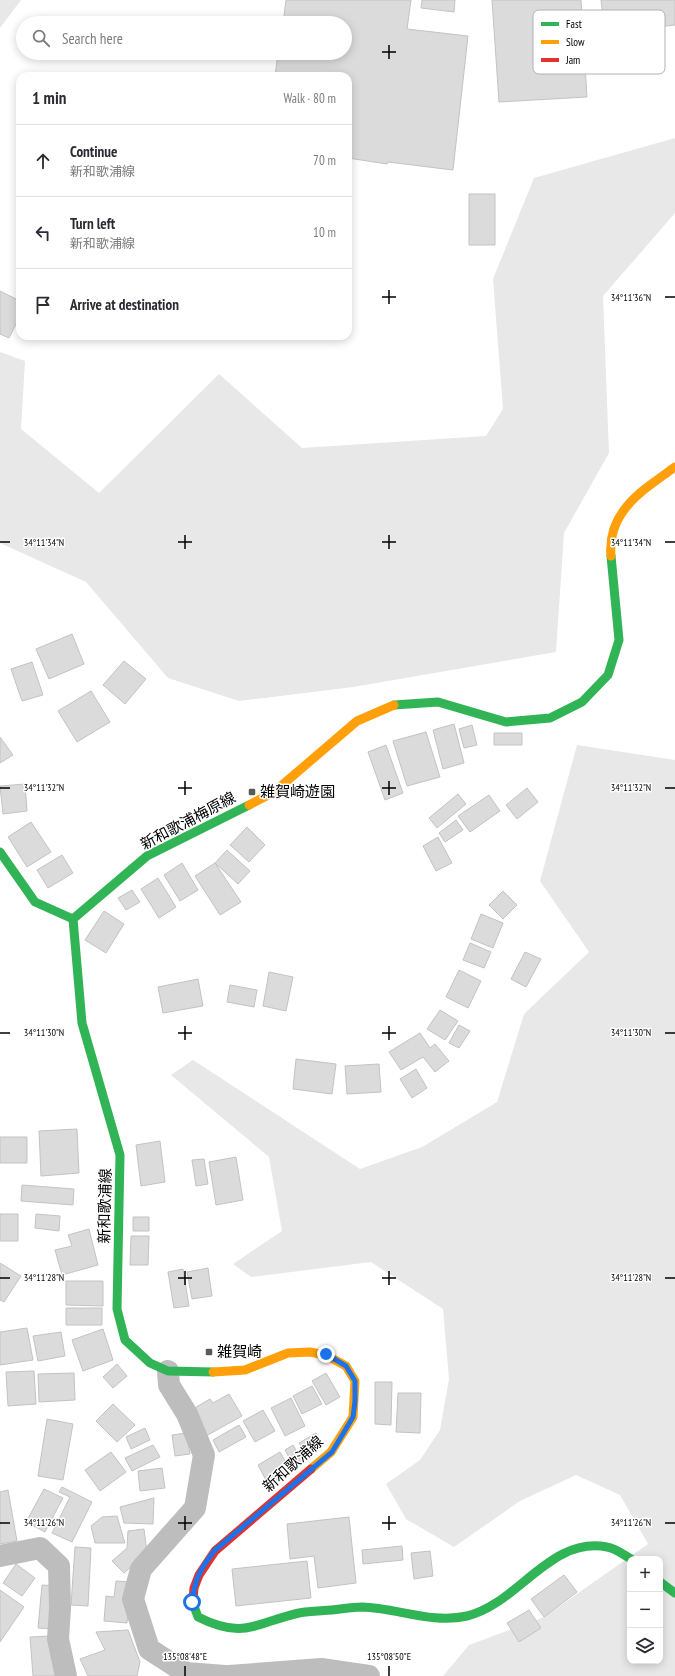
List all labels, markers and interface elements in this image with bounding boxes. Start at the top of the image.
legend [533,10,665,74]
search box [16,16,352,60]
text: Fast [566,17,582,31]
icon: search [30,27,52,49]
text: Search here [62,29,123,48]
text: Slow [566,35,585,49]
text: Jam [565,53,580,67]
text: 1 min [32,87,66,109]
text: Walk · 80 m [284,90,336,107]
text: Continue [70,142,117,161]
icon: ahead [32,150,54,172]
text: 70 m [313,152,336,169]
text: 新和歌浦線 [70,163,135,180]
text: Turn left [70,214,115,233]
icon: left [32,222,54,244]
text: 10 m [313,224,336,241]
text: 新和歌浦線 [70,235,135,252]
text: 34°11'36"N [611,291,651,304]
icon: arrive [32,294,54,316]
text: Arrive at destination [70,295,179,314]
text: 34°11'34"N [24,536,64,549]
text: 34°11'34"N [611,536,651,549]
text: 34°11'32"N [24,781,64,794]
text: 34°11'32"N [611,781,651,794]
place label: 雑賀崎遊園 [260,782,335,801]
marker: 雑賀崎遊園 [247,787,257,797]
street label: 新和歌浦梅原線 [137,788,239,854]
text: 34°11'30"N [24,1026,64,1039]
text: 34°11'30"N [611,1026,651,1039]
street label: 新和歌浦線 [94,1168,115,1244]
text: 34°11'28"N [24,1271,64,1284]
text: 34°11'28"N [611,1271,651,1284]
place label: 雑賀崎 [217,1342,262,1361]
route end [317,1345,335,1363]
marker: 雑賀崎 [204,1347,214,1357]
street label: 新和歌浦線 [258,1431,327,1496]
text: 34°11'26"N [24,1516,64,1529]
text: 34°11'26"N [611,1516,651,1529]
map controls [627,1556,663,1664]
button: + [627,1556,663,1592]
button: − [627,1592,663,1628]
route start [183,1593,201,1611]
button: layers [627,1628,663,1664]
text: 135°08'48"E [163,1650,207,1663]
text: 135°08'50"E [367,1650,411,1663]

